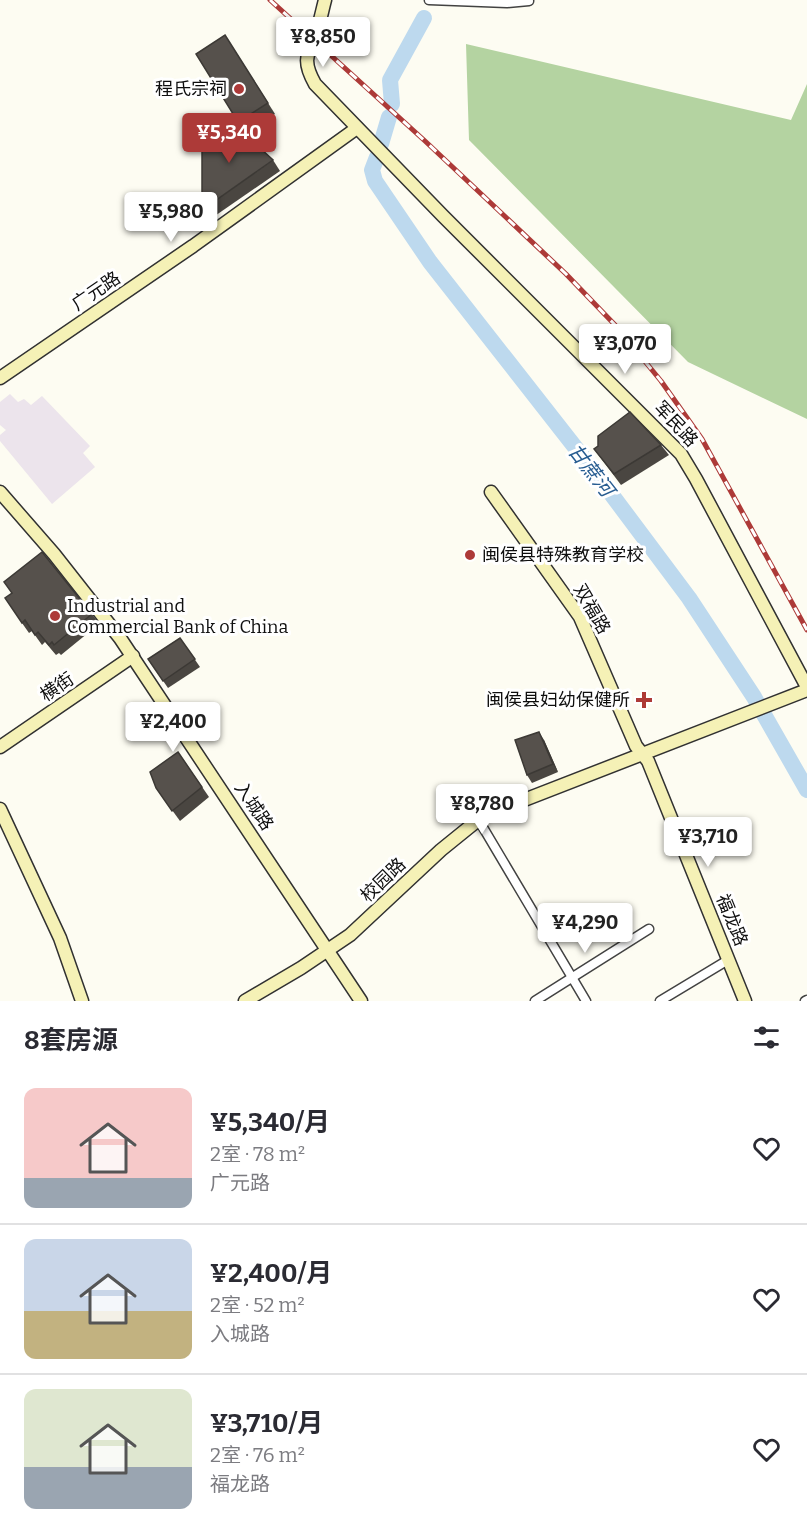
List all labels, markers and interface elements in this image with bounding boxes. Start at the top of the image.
pin: ¥8,850 [274,17,372,68]
text: ¥8,850 [290,24,356,48]
place label: 程氏宗祠 [155,78,227,100]
marker: 程氏宗祠 [232,82,246,96]
pin: ¥5,340 [180,113,278,164]
text: ¥5,340 [196,120,262,144]
pin: ¥5,980 [122,192,220,243]
text: ¥5,980 [138,199,204,223]
street label: 广元路 [67,267,125,315]
pin: ¥3,070 [576,324,674,375]
text: ¥3,070 [593,331,657,355]
street label: 军民路 [650,397,702,451]
water label: 甘蔗河 [563,439,621,504]
place label: 闽侯县特殊教育学校 [482,544,644,566]
marker: 闽侯县特殊教育学校 [463,548,477,562]
street label: 双福路 [569,580,615,638]
place label: Industrial and Commercial Bank of China [67,595,288,638]
marker: Industrial and Commercial Bank of China [48,609,62,623]
street label: 横街 [36,668,78,706]
place label: 闽侯县妇幼保健所 [486,689,630,711]
marker: 闽侯县妇幼保健所 [635,691,653,709]
pin: ¥2,400 [124,702,222,753]
text: ¥2,400 [139,709,207,733]
street label: 入城路 [230,777,278,835]
pin: ¥8,780 [433,784,531,835]
text: ¥8,780 [450,791,514,815]
pin: ¥3,710 [659,817,757,868]
text: ¥3,710 [678,824,738,848]
street label: 校园路 [356,853,410,907]
street label: 福龙路 [712,891,752,949]
pin: ¥4,290 [536,903,634,954]
text: ¥4,290 [552,910,618,934]
icon: filters [750,1021,783,1054]
text: 8套房源 [24,1025,118,1056]
text: ¥5,340/月 [210,1107,330,1138]
icon: home [72,1112,144,1184]
icon: heart [750,1132,783,1165]
text: 2室 · 78 m² [210,1142,305,1166]
text: 广元路 [210,1171,270,1195]
text: ¥2,400/月 [210,1258,332,1289]
icon: home [72,1263,144,1335]
icon: heart [750,1283,783,1316]
text: 2室 · 52 m² [210,1293,305,1317]
text: 入城路 [210,1322,270,1346]
text: ¥3,710/月 [210,1408,323,1439]
icon: home [72,1413,144,1485]
icon: heart [750,1433,783,1466]
text: 2室 · 76 m² [210,1443,305,1467]
text: 福龙路 [210,1472,270,1496]

